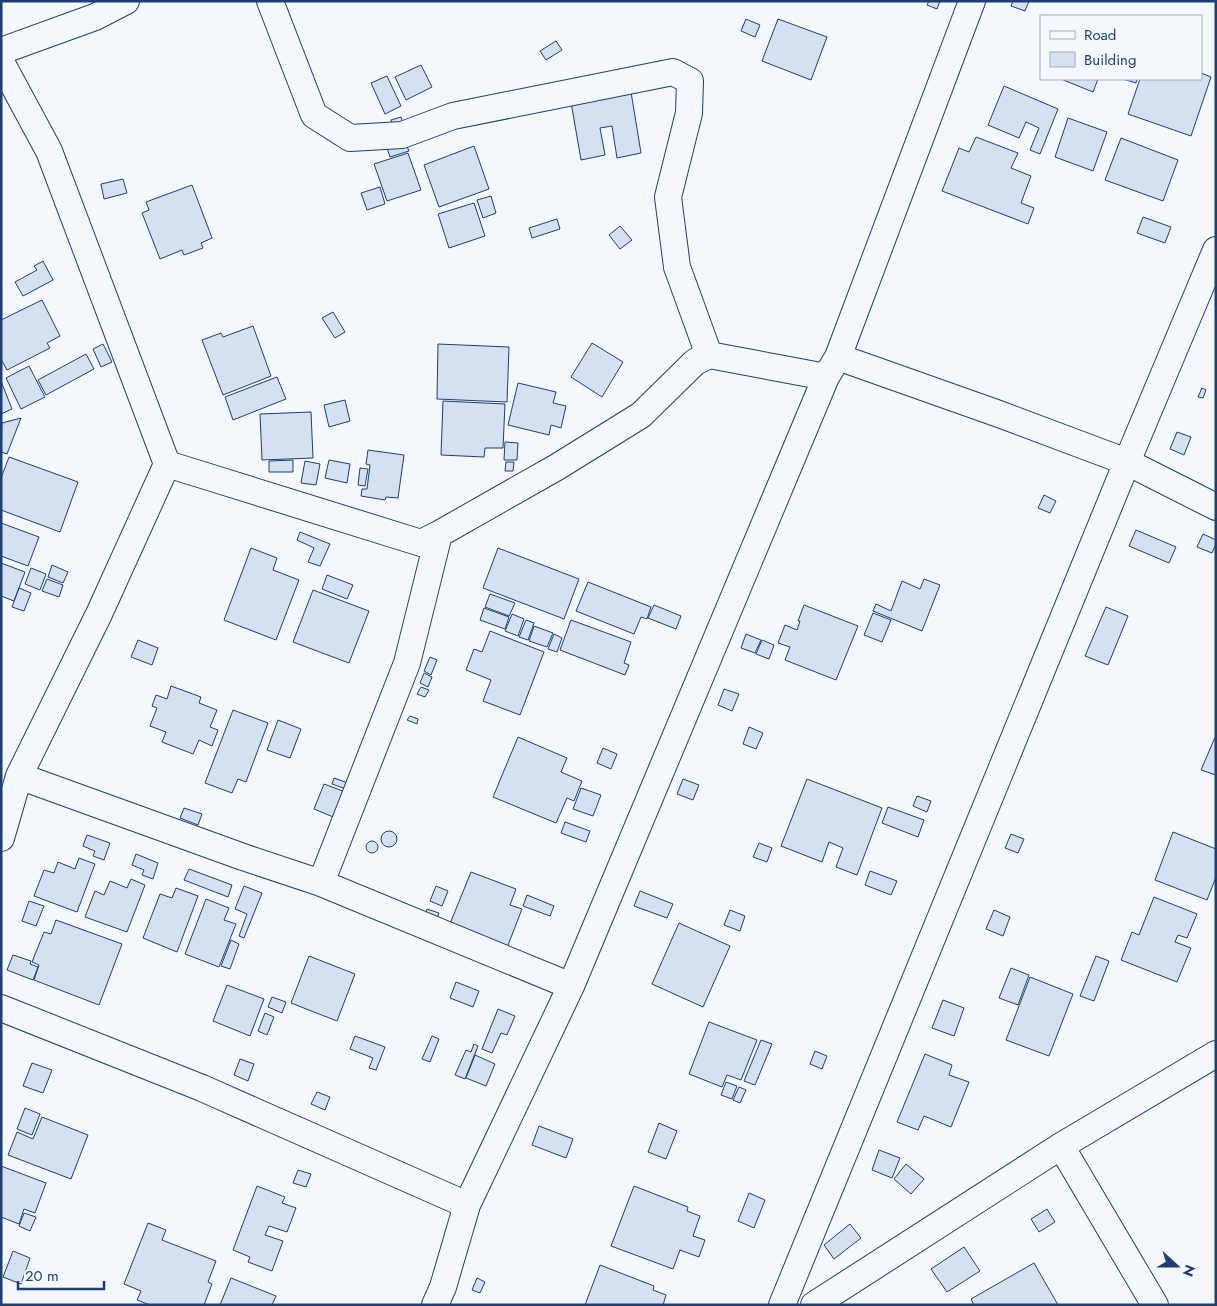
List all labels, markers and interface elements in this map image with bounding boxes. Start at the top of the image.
legend [1040,15,1202,80]
text: Road [1084,24,1116,46]
text: Building [1084,49,1136,71]
north arrow [1152,1241,1202,1291]
scale bar [18,1258,104,1290]
text: N [1178,1262,1200,1279]
text: 20 m [25,1265,59,1287]

